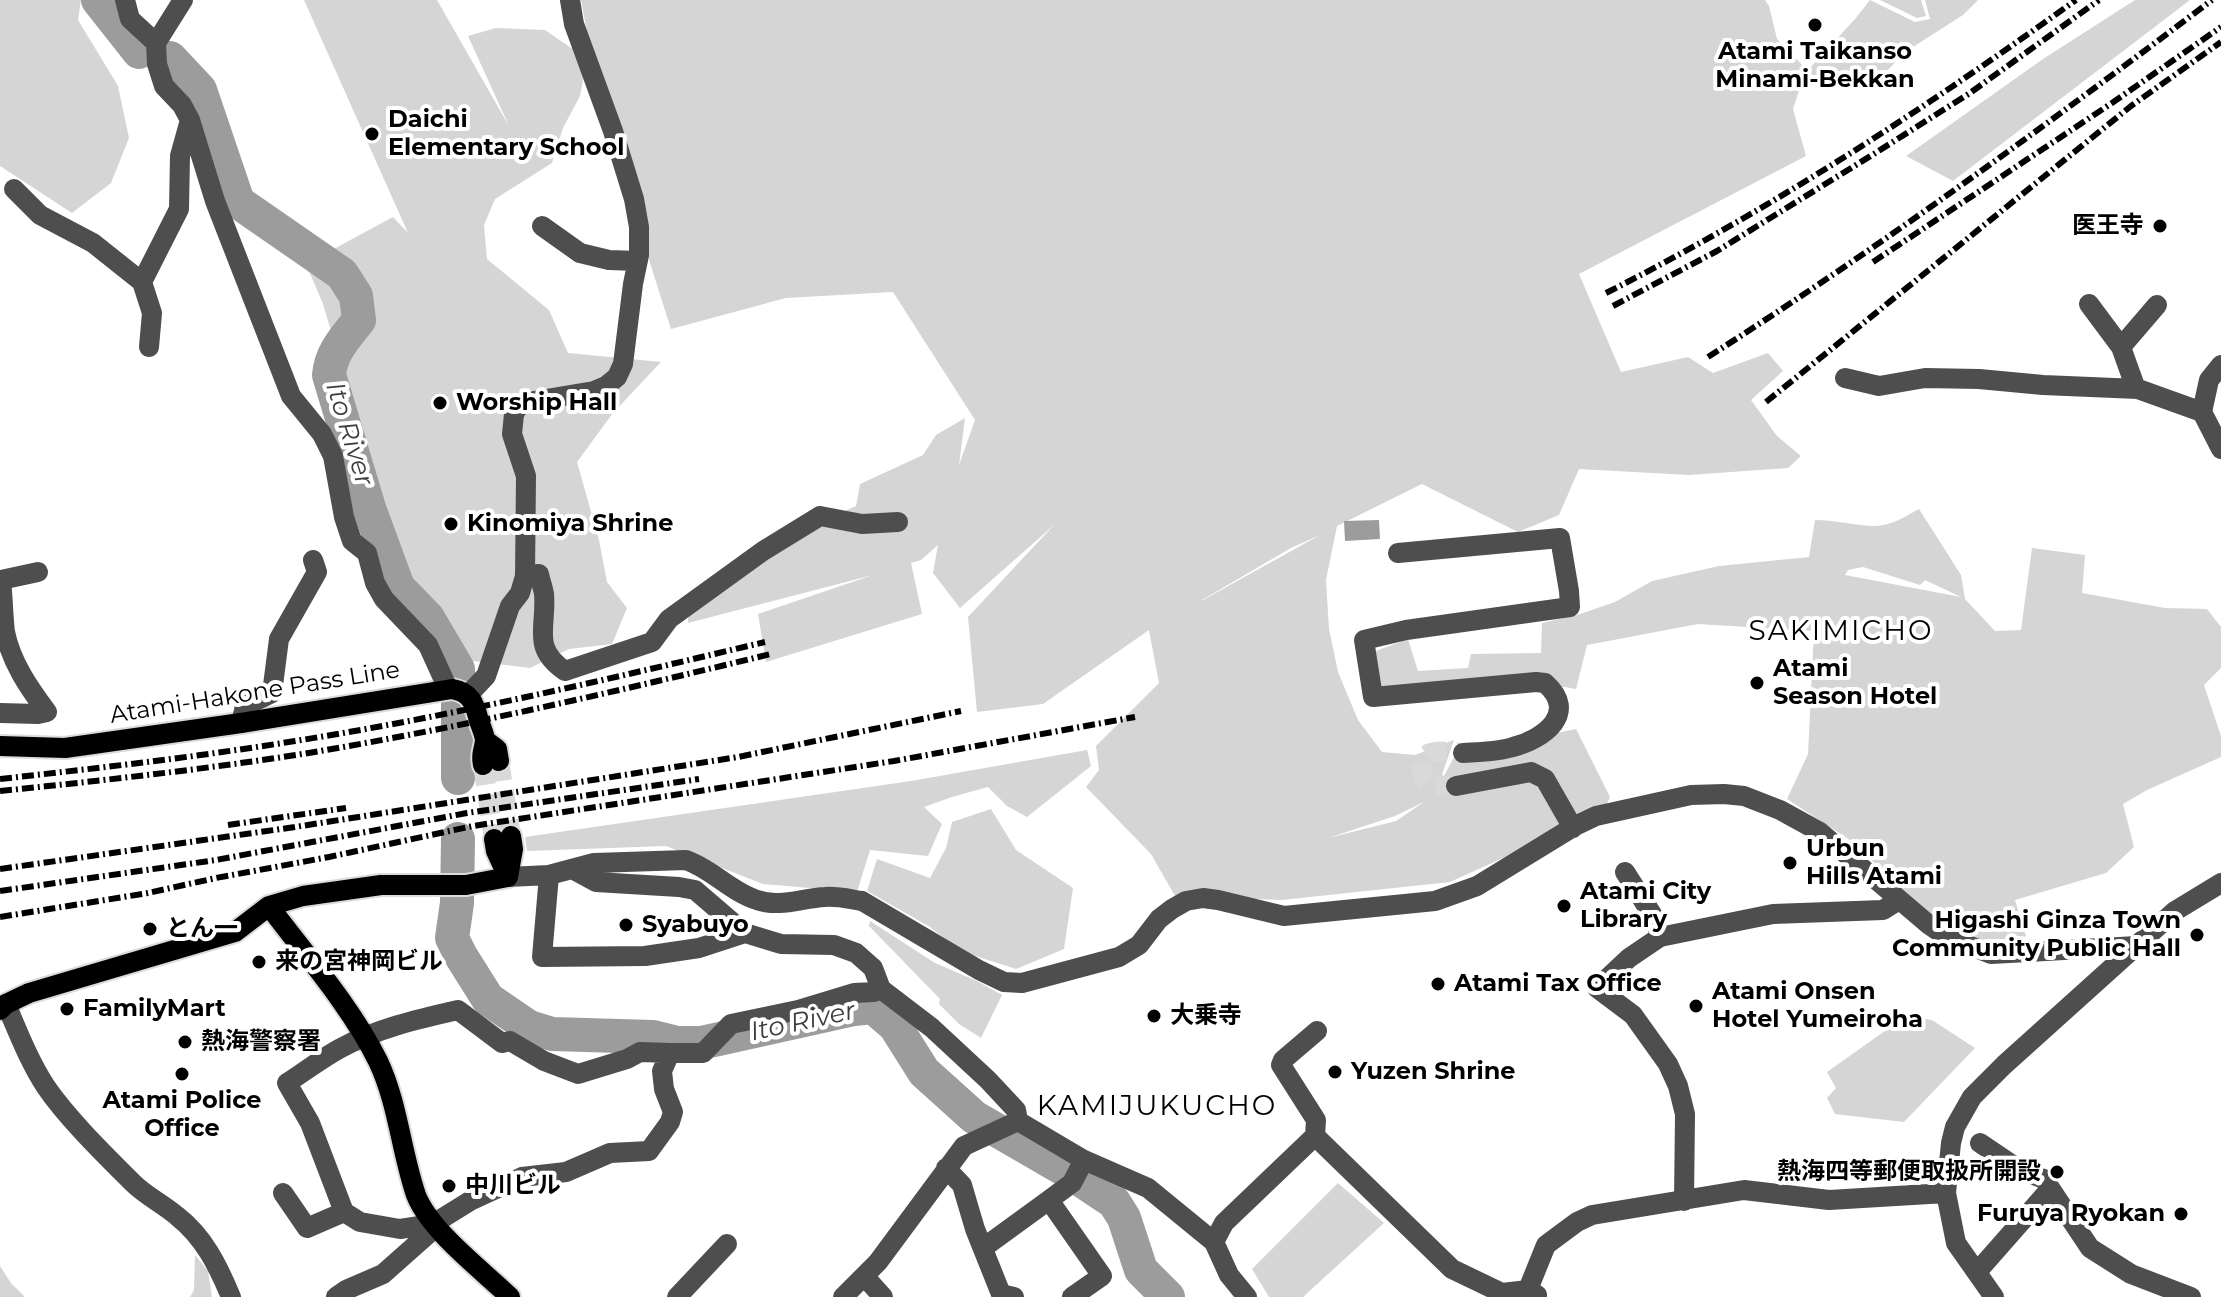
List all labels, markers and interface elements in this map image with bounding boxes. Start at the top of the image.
marker: Atami Taikanso Minami-Bekkan [1806,16,1824,34]
place label: Atami Taikanso Minami-Bekkan [1715,38,1915,94]
place label: Daichi Elementary School [388,106,625,162]
marker: Daichi Elementary School [363,125,381,143]
place label: 医王寺 [2072,212,2144,240]
marker: 医王寺 [2151,217,2169,235]
water label: Ito River [318,378,380,490]
place label: Worship Hall [456,389,617,417]
marker: Worship Hall [431,394,449,412]
place label: Kinomiya Shrine [467,510,673,538]
marker: Kinomiya Shrine [442,515,460,533]
district label: SAKIMICHO [1749,615,1933,649]
place label: Atami Season Hotel [1773,655,1937,711]
street label: Atami-Hakone Pass Line [108,656,402,730]
marker: Atami Season Hotel [1748,674,1766,692]
place label: Urbun Hills Atami [1806,835,1942,891]
marker: Urbun Hills Atami [1781,854,1799,872]
place label: Atami City Library [1580,878,1711,934]
marker: Atami City Library [1555,897,1573,915]
place label: Higashi Ginza Town Community Public Hall [1892,907,2181,963]
place label: Syabuyo [642,911,749,939]
place label: とん一 [166,915,238,943]
marker: Syabuyo [617,916,635,934]
marker: とん一 [141,920,159,938]
marker: Higashi Ginza Town Community Public Hall [2188,926,2206,944]
place label: 来の宮神岡ビル [275,948,443,976]
marker: 来の宮神岡ビル [250,953,268,971]
place label: Atami Tax Office [1454,970,1662,998]
marker: Atami Tax Office [1429,975,1447,993]
place label: Atami Onsen Hotel Yumeiroha [1712,978,1923,1034]
place label: FamilyMart [83,995,226,1023]
water label: Ito River [748,996,858,1048]
marker: Atami Onsen Hotel Yumeiroha [1687,997,1705,1015]
marker: FamilyMart [58,1000,76,1018]
place label: 大乗寺 [1170,1002,1242,1030]
marker: 大乗寺 [1145,1007,1163,1025]
place label: 熱海警察署 [201,1028,321,1056]
marker: 熱海警察署 [176,1033,194,1051]
place label: Yuzen Shrine [1351,1058,1515,1086]
marker: Yuzen Shrine [1326,1063,1344,1081]
marker: Atami Police Office [173,1065,191,1083]
place label: Atami Police Office [103,1087,261,1143]
district label: KAMIJUKUCHO [1037,1090,1277,1124]
place label: 熱海四等郵便取扱所開設 [1777,1158,2041,1186]
marker: 熱海四等郵便取扱所開設 [2048,1163,2066,1181]
place label: 中川ビル [465,1172,561,1200]
marker: 中川ビル [440,1177,458,1195]
place label: Furuya Ryokan [1977,1200,2165,1228]
marker: Furuya Ryokan [2172,1205,2190,1223]

